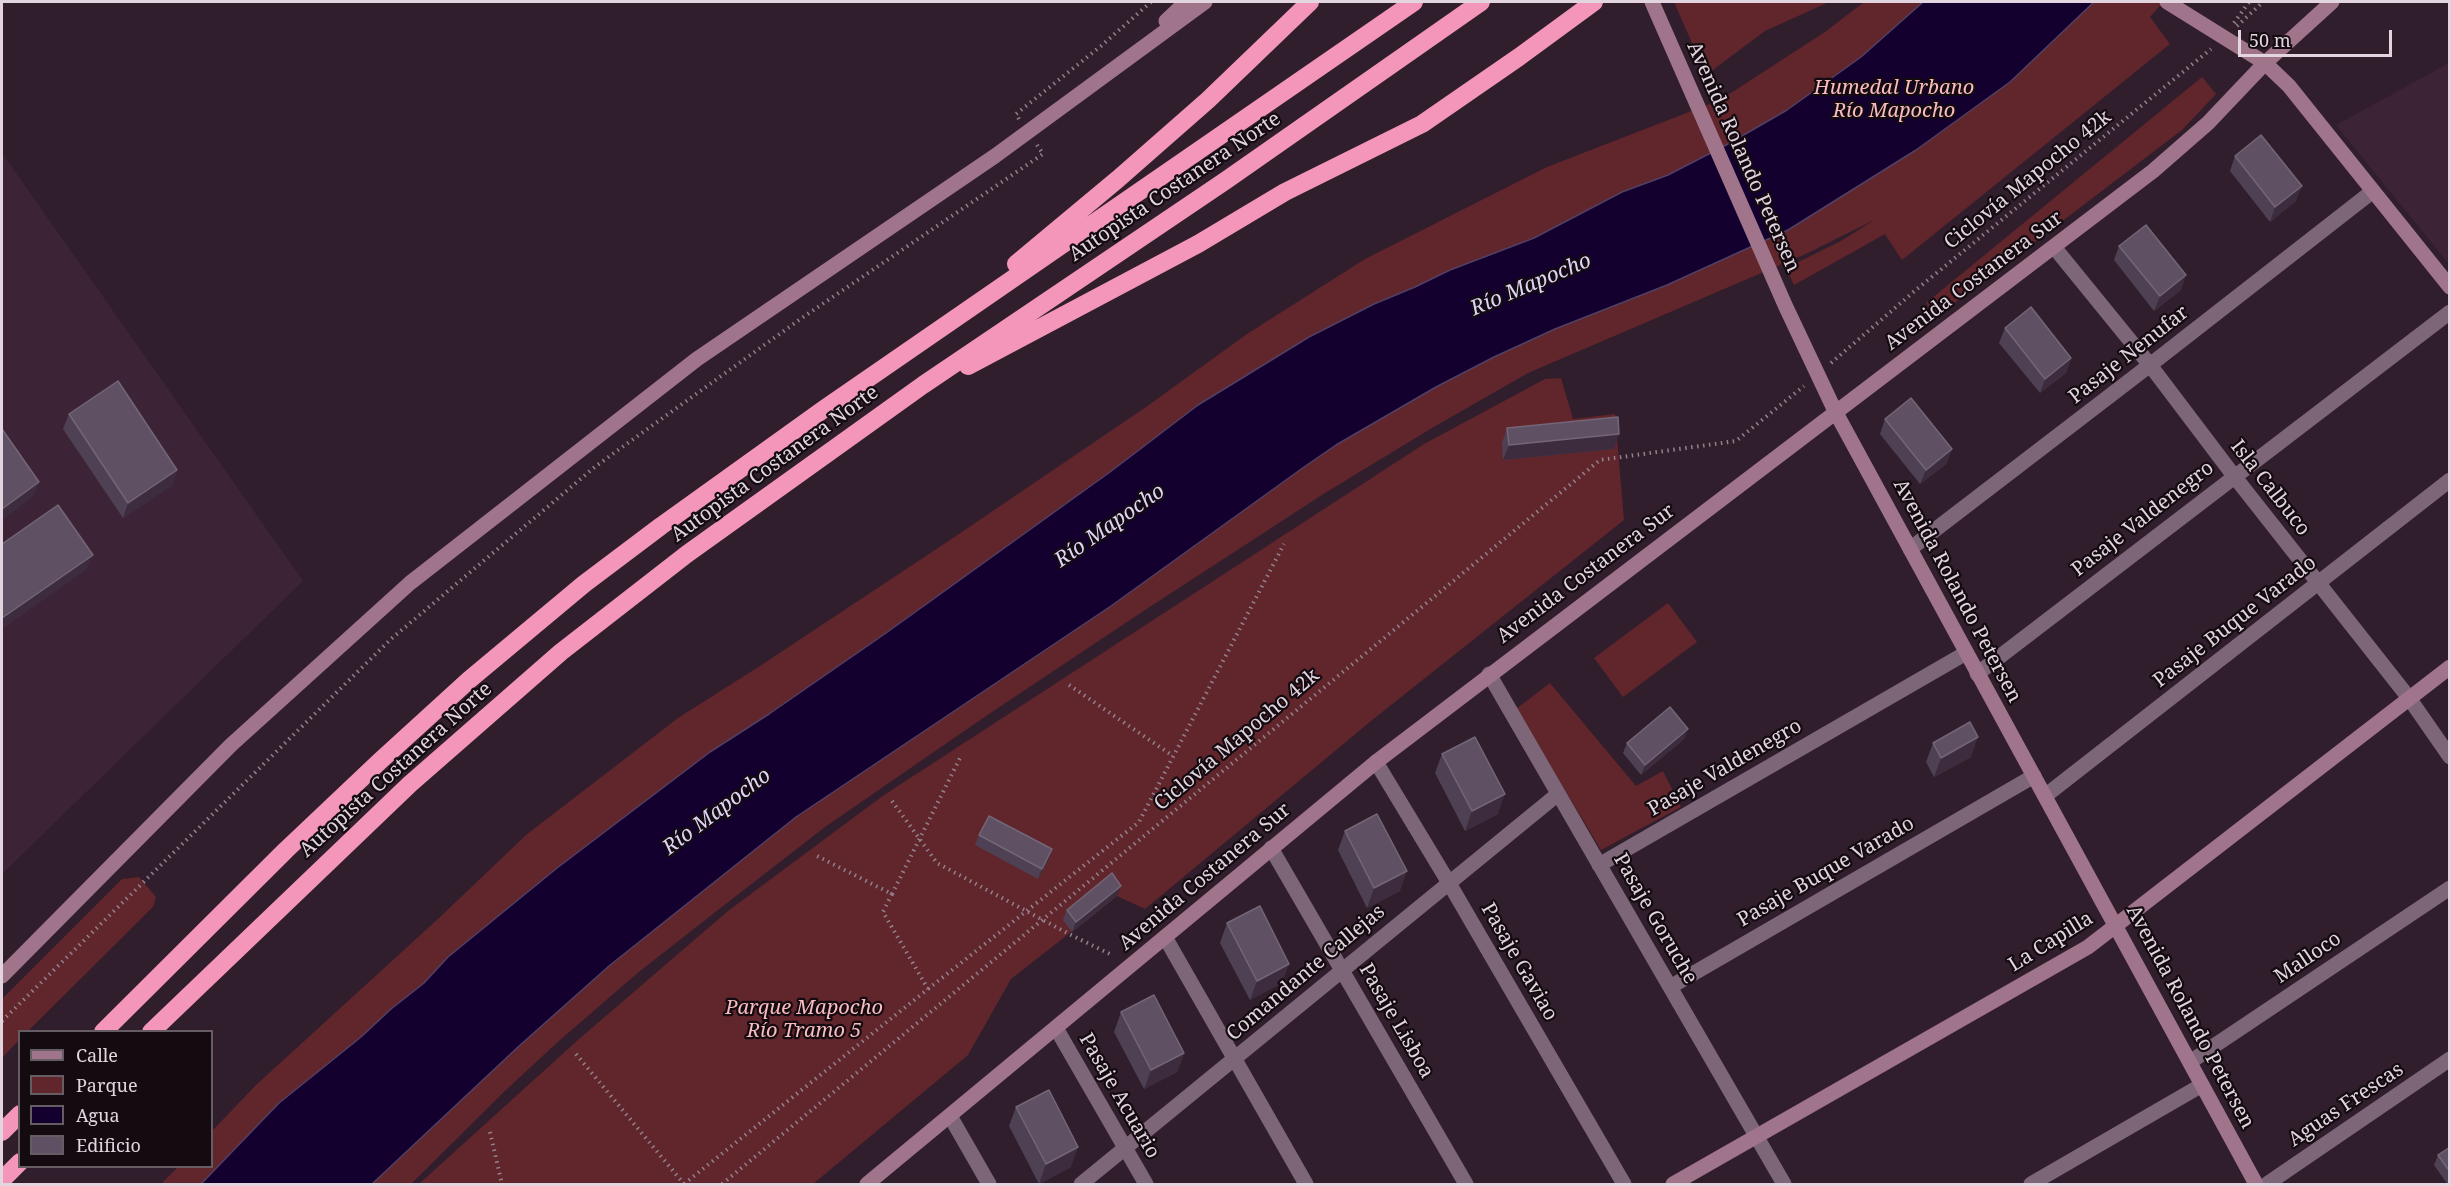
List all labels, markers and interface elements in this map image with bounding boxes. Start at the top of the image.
scale bar [2241,18,2396,56]
text: 50 m [2249,28,2291,52]
street label: Avenida Rolando Petersen [1681,38,1805,276]
park label: Humedal Urbano Río Mapocho [1814,76,1974,123]
street label: Ciclovía Mapocho 42k [1940,105,2116,255]
street label: Autopista Costanera Norte [1065,107,1285,267]
street label: Avenida Costanera Sur [1880,206,2068,356]
water label: Río Mapocho [1467,248,1595,322]
street label: Pasaje Nenufar [2064,301,2194,409]
street label: Autopista Costanera Norte [667,381,883,547]
street label: Isla Calbuco [2225,435,2315,541]
street label: Pasaje Valdenegro [2067,456,2219,582]
street label: Avenida Rolando Petersen [1888,475,2026,707]
water label: Río Mapocho [1050,479,1170,573]
street label: Avenida Costanera Sur [1492,499,1680,649]
street label: Pasaje Buque Varado [2149,551,2321,693]
street label: Ciclovía Mapocho 42k [1150,664,1324,816]
street label: Autopista Costanera Norte [295,677,497,863]
street label: Pasaje Valdenegro [1644,714,1806,822]
water label: Río Mapocho [658,763,776,861]
street label: Avenida Costanera Sur [1114,798,1296,956]
street label: Pasaje Buque Varado [1733,812,1919,932]
street label: Pasaje Goruche [1608,849,1702,989]
street label: Pasaje Gaviao [1476,899,1562,1025]
street label: Comandante Callejas [1222,900,1390,1046]
street label: Avenida Rolando Petersen [2121,901,2259,1133]
street label: La Capilla [2004,907,2098,977]
street label: Malloco [2270,927,2346,989]
street label: Pasaje Lisboa [1353,959,1439,1083]
park label: Parque Mapocho Río Tramo 5 [725,996,883,1043]
street label: Pasaje Acuario [1074,1029,1164,1163]
legend [18,1030,213,1168]
text: Calle [76,1043,118,1067]
street label: Aguas Frescas [2284,1058,2408,1152]
text: Parque [76,1073,138,1097]
text: Agua [76,1103,120,1127]
text: Edificio [76,1133,141,1157]

